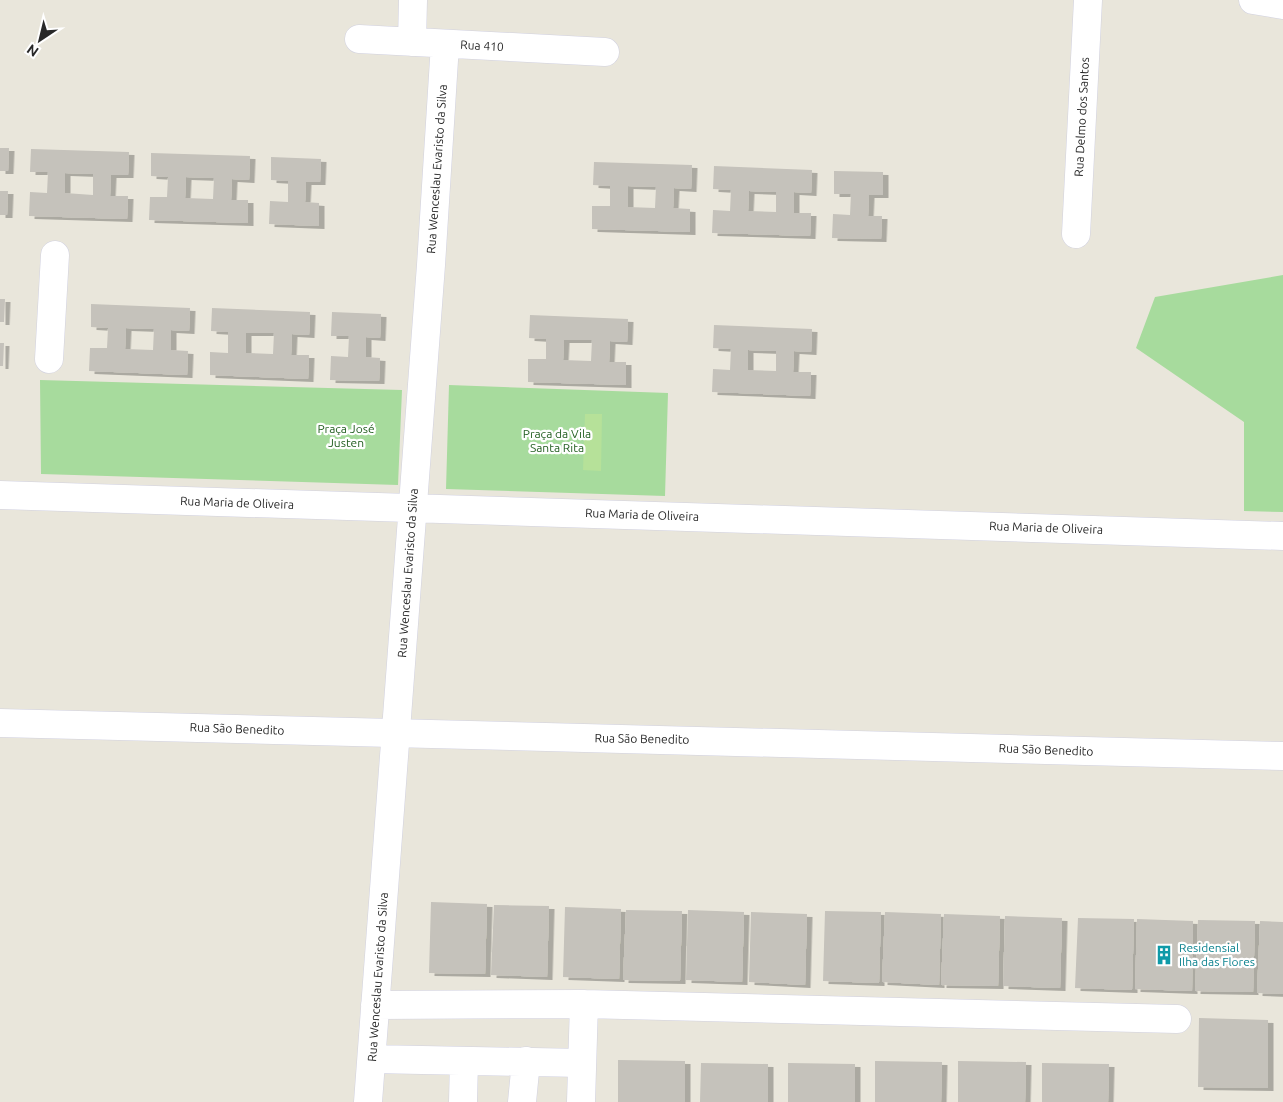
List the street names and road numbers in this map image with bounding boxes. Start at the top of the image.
street label: Rua 410 [460,38,504,53]
street label: Rua Delmo dos Santos [1072,57,1091,177]
street label: Rua Wenceslau Evaristo da Silva [424,84,449,254]
street label: Rua Wenceslau Evaristo da Silva [395,488,420,658]
street label: Rua Maria de Oliveira [180,494,294,511]
street label: Rua Maria de Oliveira [585,506,699,523]
street label: Rua Maria de Oliveira [989,519,1103,536]
street label: Rua São Benedito [189,720,285,737]
street label: Rua São Benedito [594,731,690,746]
street label: Rua São Benedito [998,741,1094,758]
street label: Rua Wenceslau Evaristo da Silva [365,892,390,1062]

